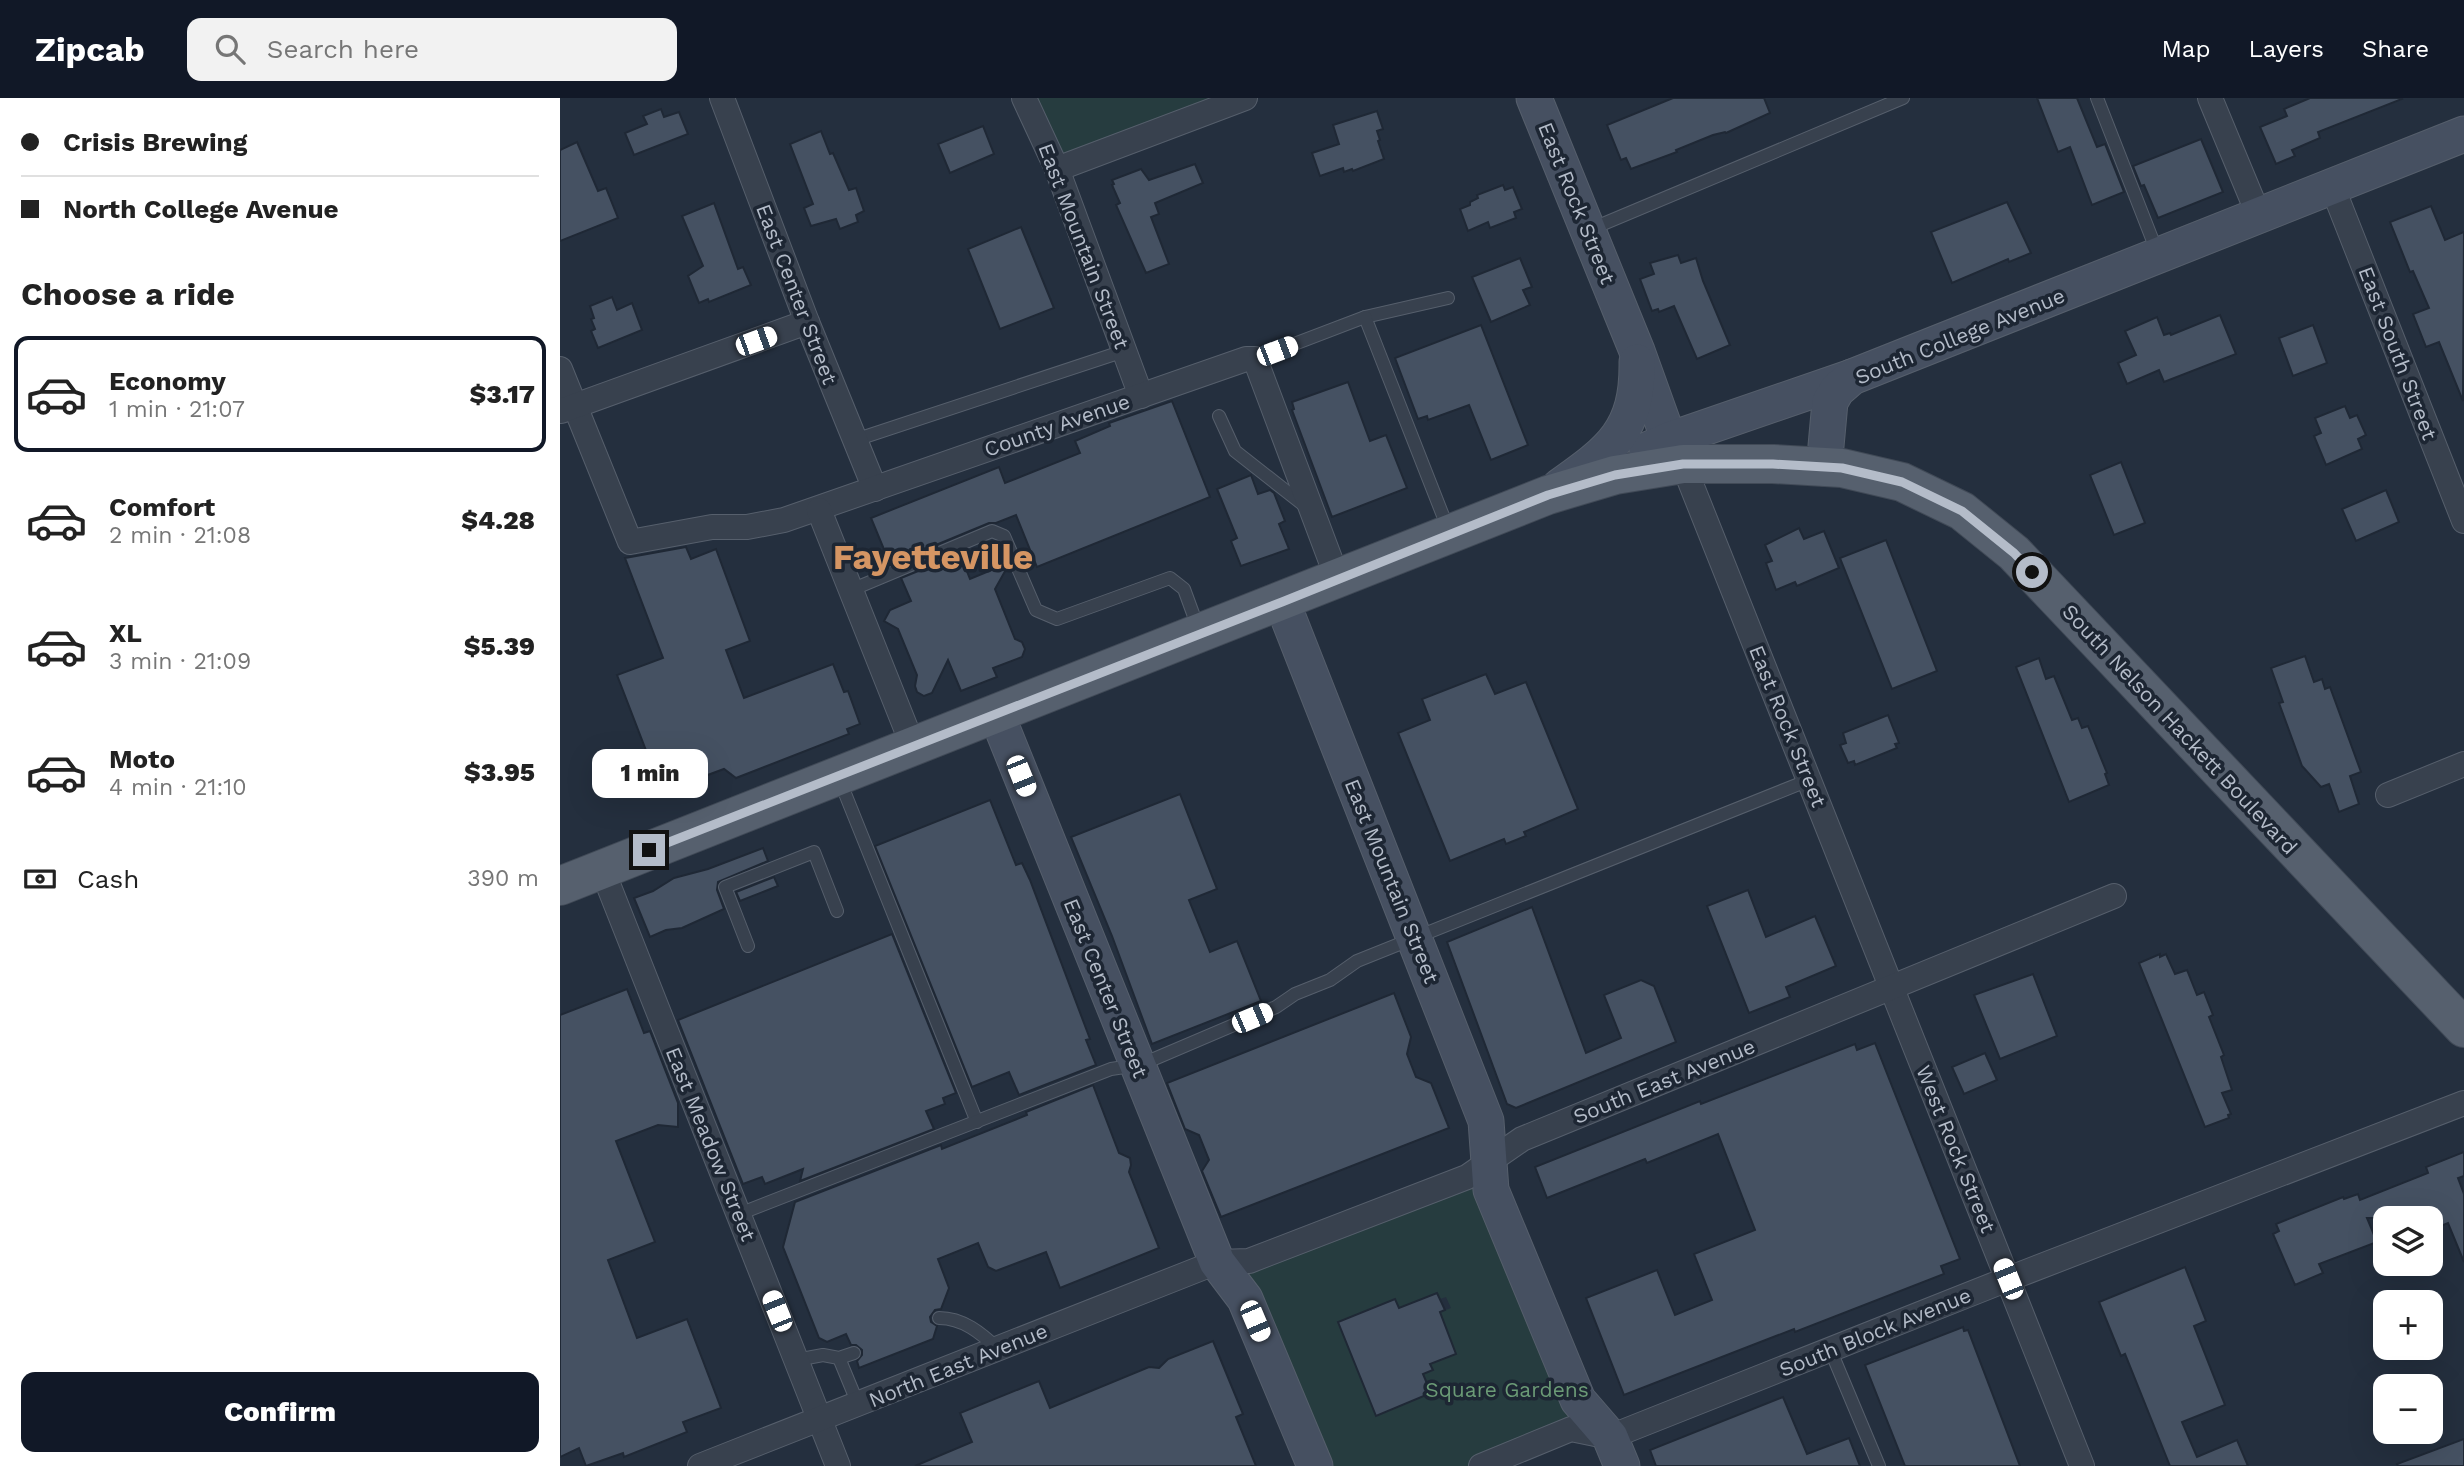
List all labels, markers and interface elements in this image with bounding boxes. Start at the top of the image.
search box [187,18,677,81]
text: Zipcab [35,30,145,69]
icon: search [211,30,249,68]
text: Search here [267,34,419,64]
text: Map [2162,35,2210,63]
text: Layers [2248,35,2324,63]
text: Share [2362,35,2429,63]
street label: East Rock Street [1533,119,1621,288]
text: Crisis Brewing [63,127,247,157]
street label: East Mountain Street [1033,140,1135,352]
text: North College Avenue [63,194,339,224]
street label: East Center Street [751,200,843,388]
street label: East South Street [2353,263,2443,443]
text: Choose a ride [21,275,235,313]
street label: South College Avenue [1852,282,2068,390]
car [733,324,780,358]
car [1254,334,1301,368]
icon: car [25,363,88,426]
text: Economy [109,366,226,396]
text: $3.17 [470,379,535,409]
street label: County Avenue [981,388,1133,462]
text: 1 min · 21:07 [109,396,245,423]
icon: car [25,489,88,552]
text: Comfort [109,492,215,522]
text: $4.28 [461,505,535,535]
text: 2 min · 21:08 [109,522,251,549]
district label: Fayetteville [833,536,1033,578]
route start [2016,556,2048,588]
street label: South Nelson Hackett Boulevard [2057,599,2303,859]
icon: car [25,615,88,678]
text: XL [109,618,142,648]
text: $5.39 [464,631,535,661]
street label: East Rock Street [1744,642,1832,811]
text: 3 min · 21:09 [109,648,251,675]
icon: car [25,741,88,804]
text: Moto [109,744,175,774]
callout: 1 min [591,748,707,798]
car [1004,753,1039,799]
text: $3.95 [464,757,535,787]
text: 1 min [620,760,680,787]
text: 4 min · 21:10 [109,774,247,801]
street label: East Mountain Street [1340,775,1445,987]
route end [633,834,665,866]
icon: cash [21,860,59,898]
text: Cash [77,864,139,894]
text: 390 m [467,865,539,892]
street label: East Center Street [1059,895,1153,1081]
car [1229,1000,1276,1036]
street label: South East Avenue [1570,1033,1758,1129]
street label: East Meadow Street [661,1043,761,1245]
street label: West Rock Street [1911,1062,2001,1237]
map controls [2373,1206,2443,1444]
button: layers [2373,1206,2443,1276]
car [1991,1256,2026,1302]
street label: South Block Avenue [1775,1282,1975,1382]
car [760,1288,795,1334]
button: + [2373,1290,2443,1360]
car [1238,1298,1273,1344]
street label: North East Avenue [865,1318,1051,1412]
button: Confirm [21,1372,539,1452]
button: − [2373,1374,2443,1444]
park label: Square Gardens [1425,1377,1589,1402]

